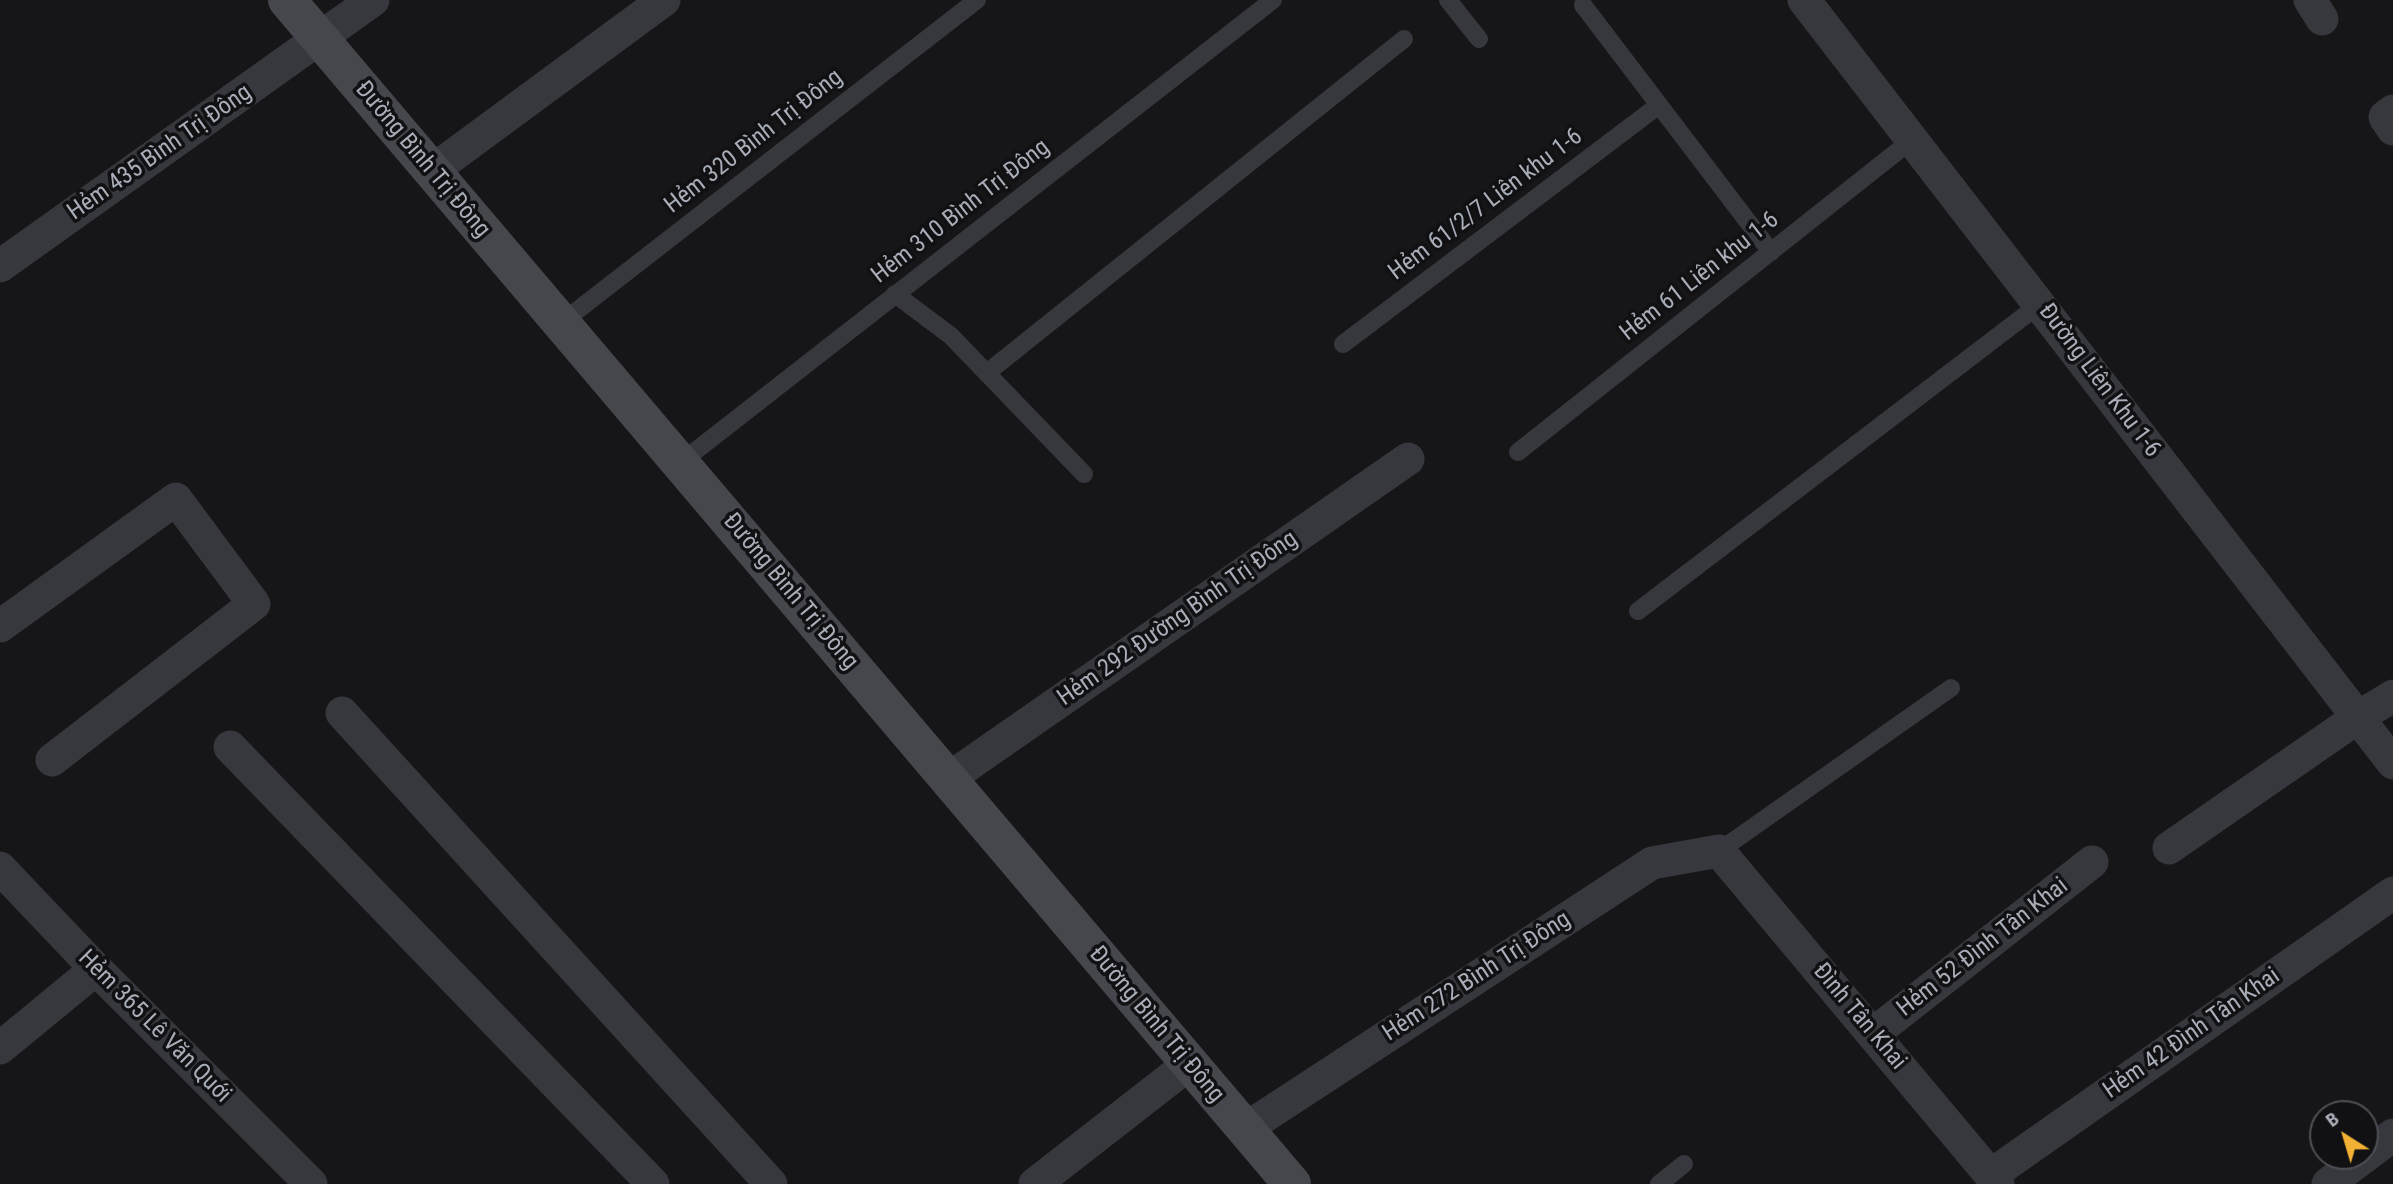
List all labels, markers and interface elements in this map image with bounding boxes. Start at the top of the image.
street label: Hẻm 320 Bình Trị Đông [659,64,849,220]
street label: Đường Bình Trị Đông [348,76,496,244]
street label: Hẻm 435 Bình Trị Đông [63,79,257,227]
street label: Hẻm 61/2/7 Liên khu 1-6 [1384,123,1588,287]
street label: Hẻm 310 Bình Trị Đông [866,134,1056,290]
street label: Hẻm 61 Liên khu 1-6 [1615,206,1785,348]
street label: Đường Liên Khu 1-6 [2032,298,2166,464]
street label: Đường Bình Trị Đông [716,508,864,676]
street label: Hẻm 292 Đường Bình Trị Đông [1053,525,1303,713]
street label: Hẻm 52 Đình Tân Khai [1892,872,2074,1024]
street label: Hẻm 272 Bình Trị Đông [1378,906,1576,1048]
street label: Đường Bình Trị Đông [1082,941,1230,1109]
street label: Hẻm 365 Lê Văn Quới [72,945,236,1109]
street label: Đình Tân Khai [1806,958,1912,1076]
street label: Hẻm 42 Đình Tân Khai [2098,962,2286,1106]
north arrow [2309,1100,2379,1170]
text: B [2321,1107,2343,1132]

